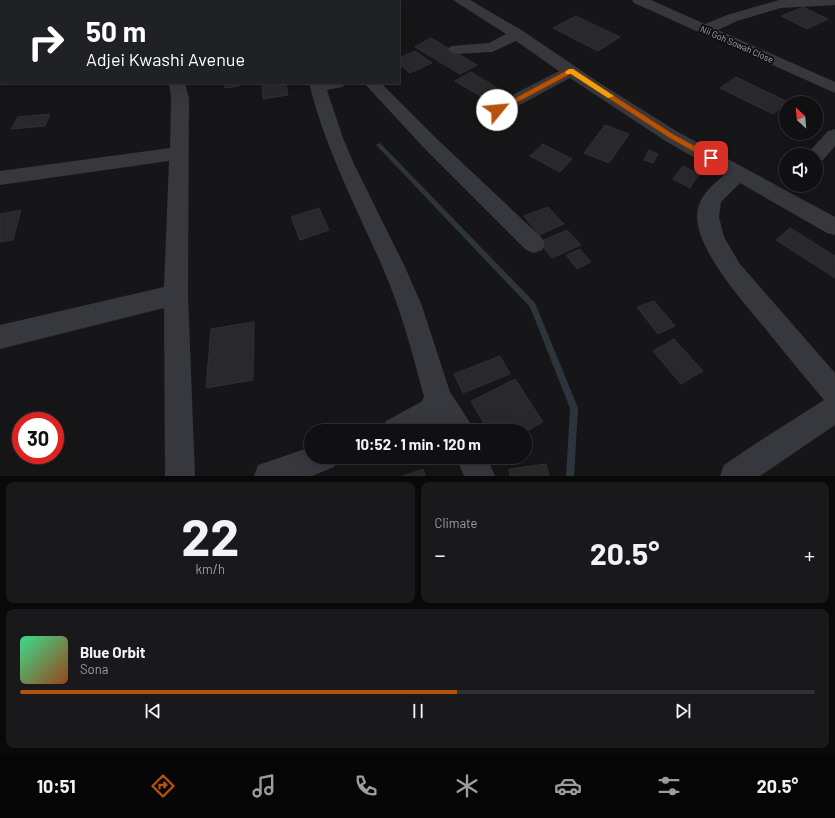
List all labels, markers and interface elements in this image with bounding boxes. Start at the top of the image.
text: 50 m [86,14,146,48]
icon: right [20,16,72,68]
street label: Nii Goh Sowah Close [699,23,775,65]
text: Adjei Kwashi Avenue [86,48,245,70]
position arrow [476,89,518,131]
north arrow [779,96,823,140]
map controls [779,96,823,192]
pin [694,141,728,175]
icon: arrive [700,147,722,169]
button: sound [779,148,823,192]
speed limit sign: 30 [12,412,64,464]
text: 10:52 · 1 min · 120 m [355,435,481,453]
text: 22 [181,504,239,566]
text: Climate [435,515,478,531]
text: 20.5° [590,535,659,571]
text: − [435,541,446,567]
text: + [804,541,815,567]
text: km/h [196,561,225,577]
text: Blue Orbit [80,643,145,661]
text: Sona [80,661,108,677]
icon: previous [142,700,164,722]
icon: pause [407,700,429,722]
icon: next [672,700,694,722]
icon: directions [149,772,177,800]
icon: music [250,772,278,800]
icon: phone [352,772,380,800]
icon: climate [453,772,481,800]
icon: car [554,772,582,800]
icon: filters [655,772,683,800]
text: 10:51 [37,775,76,797]
text: 20.5° [757,775,798,797]

